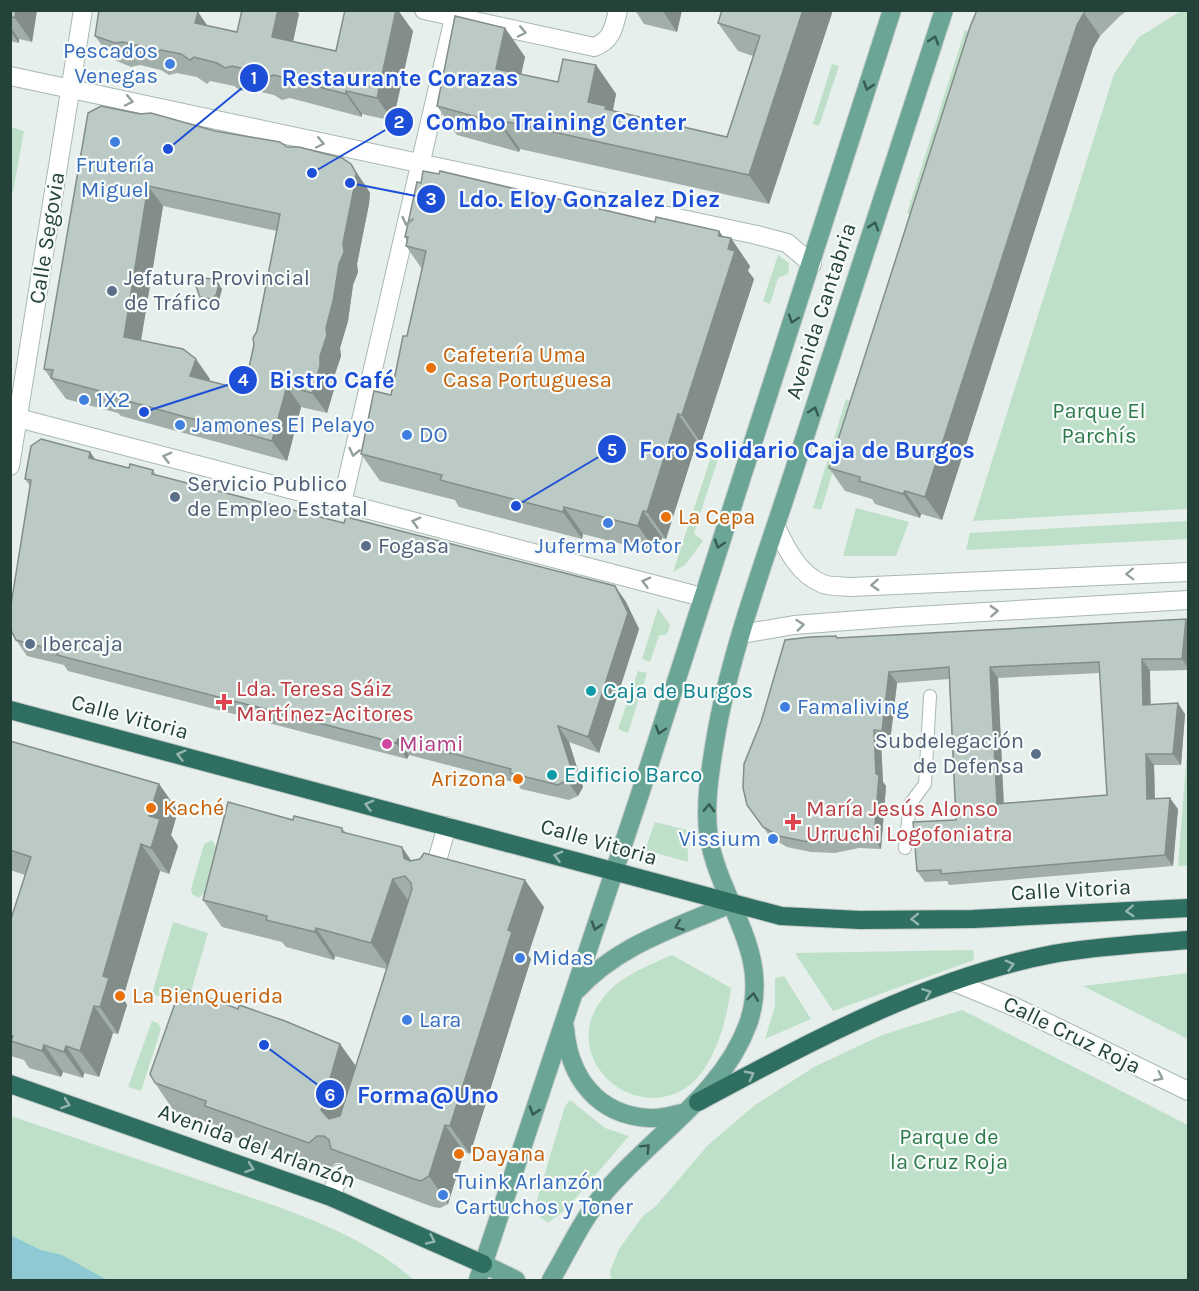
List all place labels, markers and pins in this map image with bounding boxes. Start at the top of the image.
place label: Pescados Venegas [63,38,158,89]
marker: Pescados Venegas [163,57,177,71]
callout: Restaurante Corazas [239,57,530,99]
callout: Combo Training Center [384,101,699,143]
marker: Frutería Miguel [108,135,122,149]
place label: Frutería Miguel [76,152,155,203]
callout: Ldo. Eloy Gonzalez Diez [416,178,732,220]
place label: Jefatura Provincial de Tráfico [124,265,310,316]
marker: Jefatura Provincial de Tráfico [105,284,119,298]
place label: Cafetería Uma Casa Portuguesa [443,342,612,393]
callout: Bistro Café [228,359,407,401]
marker: Cafetería Uma Casa Portuguesa [424,361,438,375]
place label: 1X2 [96,387,130,413]
marker: 1X2 [77,393,91,407]
place label: Jamones El Pelayo [192,412,375,438]
marker: Jamones El Pelayo [173,418,187,432]
place label: DO [419,422,448,448]
marker: DO [400,428,414,442]
callout: Foro Solidario Caja de Burgos [597,428,987,470]
place label: Servicio Publico de Empleo Estatal [187,471,368,522]
marker: Servicio Publico de Empleo Estatal [168,490,182,504]
place label: La Cepa [678,504,755,530]
marker: La Cepa [659,510,673,524]
marker: Juferma Motor [601,516,615,530]
place label: Fogasa [378,533,449,559]
place label: Juferma Motor [535,533,681,559]
marker: Fogasa [359,539,373,553]
place label: Ibercaja [42,631,123,657]
marker: Ibercaja [23,637,37,651]
place label: Lda. Teresa Sáiz Martínez-Acitores [236,676,414,727]
place label: Caja de Burgos [603,678,753,704]
marker: Caja de Burgos [584,684,598,698]
place label: Famaliving [797,694,909,720]
marker: Lda. Teresa Sáiz Martínez-Acitores [217,695,231,709]
marker: Famaliving [778,700,792,714]
place label: Subdelegación de Defensa [875,728,1024,779]
place label: Miami [399,731,463,757]
marker: Miami [380,737,394,751]
marker: Subdelegación de Defensa [1029,747,1043,761]
place label: Edificio Barco [564,762,702,788]
place label: Arizona [431,766,506,792]
marker: Edificio Barco [545,768,559,782]
marker: Arizona [511,772,525,786]
place label: Kaché [163,795,224,821]
place label: María Jesús Alonso Urruchi Logofoniatra [806,796,1013,847]
marker: Kaché [144,801,158,815]
marker: María Jesús Alonso Urruchi Logofoniatra [784,813,802,831]
place label: Vissium [678,826,761,852]
marker: Vissium [766,832,780,846]
place label: Midas [532,945,594,971]
marker: Midas [513,951,527,965]
place label: La BienQuerida [132,983,283,1009]
marker: La BienQuerida [113,989,127,1003]
place label: Lara [419,1007,461,1033]
marker: Lara [400,1013,414,1027]
callout: Forma@Uno [315,1073,511,1115]
place label: Dayana [471,1141,545,1167]
marker: Dayana [452,1147,466,1161]
place label: Tuink Arlanzón Cartuchos y Toner [455,1169,633,1220]
marker: Tuink Arlanzón Cartuchos y Toner [436,1188,450,1202]

